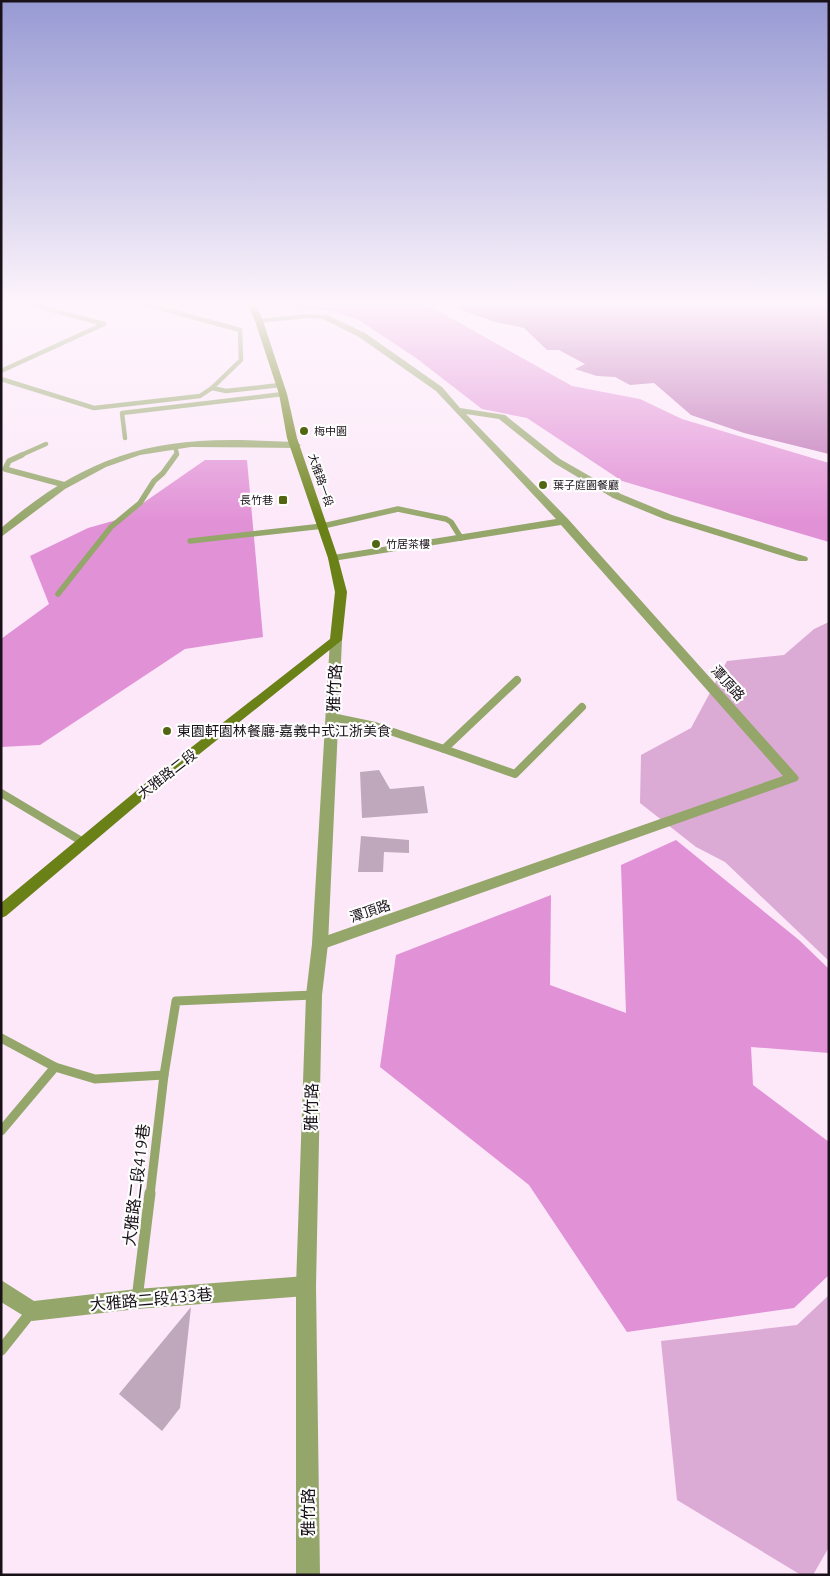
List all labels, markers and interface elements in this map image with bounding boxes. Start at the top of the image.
marker: 梅中園 [298,425,310,437]
place label: 梅中園 [314,425,347,437]
street label: 大雅路一段 [306,452,336,508]
marker: 葉子庭園餐廳 [537,479,549,491]
place label: 葉子庭園餐廳 [553,479,619,491]
place label: 長竹巷 [240,494,273,506]
marker: 長竹巷 [277,494,289,506]
marker: 竹居茶樓 [370,538,382,550]
place label: 竹居茶樓 [386,538,430,550]
street label: 潭頂路 [708,662,748,704]
street label: 雅竹路 [324,664,344,712]
place label: 東園軒園林餐廳-嘉義中式江浙美食 [177,723,391,739]
marker: 東園軒園林餐廳-嘉義中式江浙美食 [161,725,173,737]
street label: 大雅路二段 [134,746,200,802]
street label: 潭頂路 [348,897,392,925]
street label: 雅竹路 [302,1083,320,1131]
street label: 大雅路二段419巷 [120,1123,152,1247]
street label: 大雅路二段433巷 [89,1285,213,1313]
street label: 雅竹路 [299,1488,317,1536]

